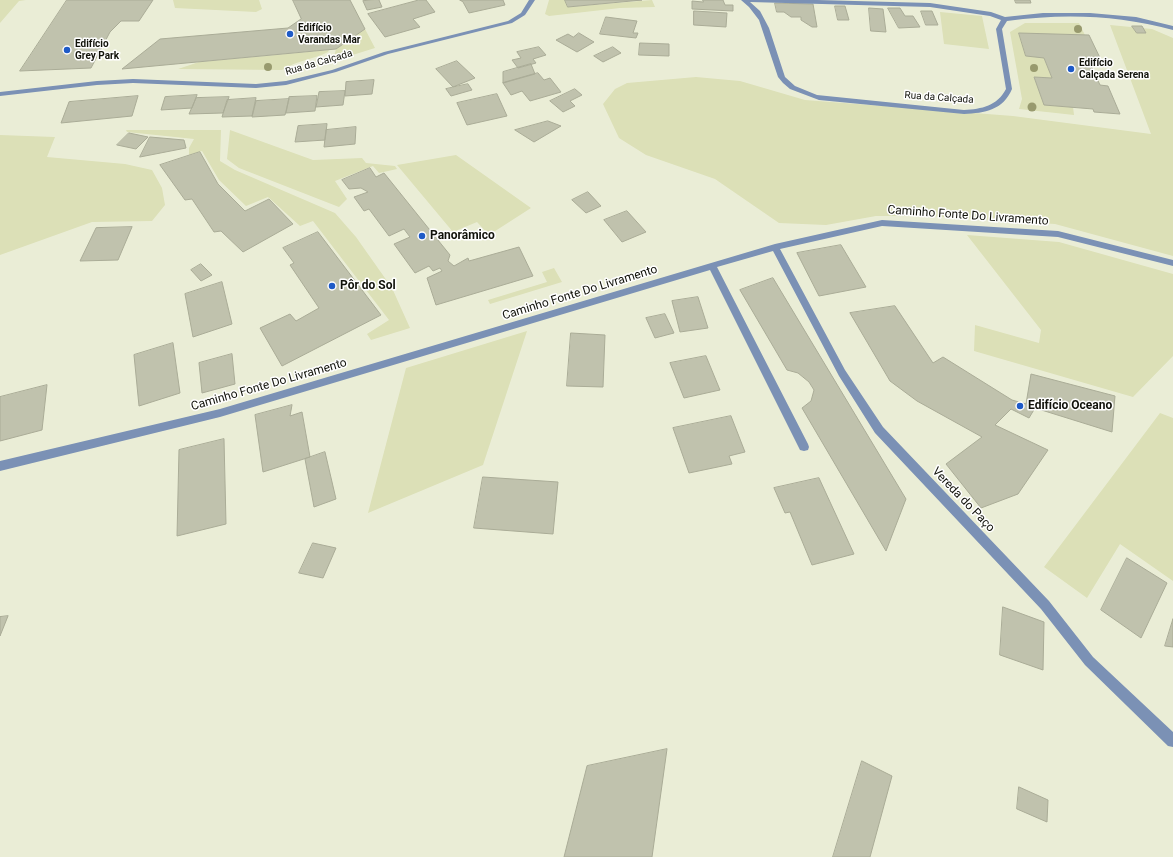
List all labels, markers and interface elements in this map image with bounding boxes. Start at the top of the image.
place label: Edifício Varandas Mar [298,22,360,46]
marker: Edifício Varandas Mar [285,29,295,39]
place label: Edifício Grey Park [75,38,119,62]
marker: Edifício Grey Park [62,45,72,55]
street label: Rua da Calçada [284,48,354,78]
place label: Edifício Calçada Serena [1079,57,1149,80]
marker: Edifício Calçada Serena [1066,64,1076,74]
street label: Rua da Calçada [904,90,974,106]
street label: Caminho Fonte Do Livramento [887,203,1049,229]
place label: Panorâmico [430,229,495,243]
marker: Panorâmico [417,231,427,241]
street label: Caminho Fonte Do Livramento [501,263,659,323]
place label: Pôr do Sol [340,279,396,293]
marker: Pôr do Sol [327,281,337,291]
street label: Caminho Fonte Do Livramento [189,356,349,414]
place label: Edifício Oceano [1028,399,1112,413]
marker: Edifício Oceano [1015,401,1025,411]
street label: Vereda do Paço [929,465,997,535]

